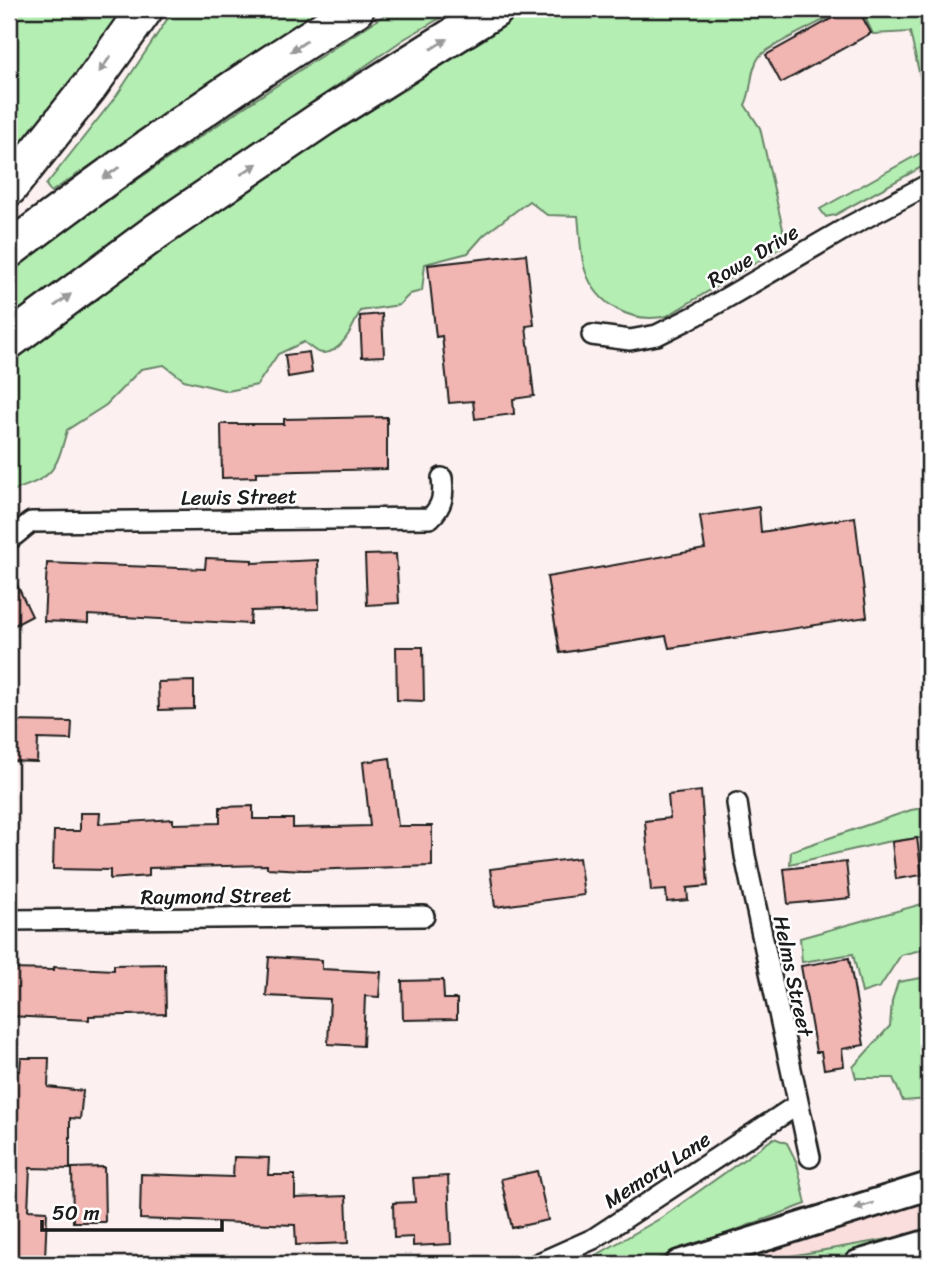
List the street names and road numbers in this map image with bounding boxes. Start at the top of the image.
street label: Rowe Drive [700,213,807,298]
street label: Lewis Street [181,477,297,517]
street label: Raymond Street [140,876,292,916]
street label: Helms Street [762,912,825,1042]
street label: Memory Lane [596,1121,719,1219]

